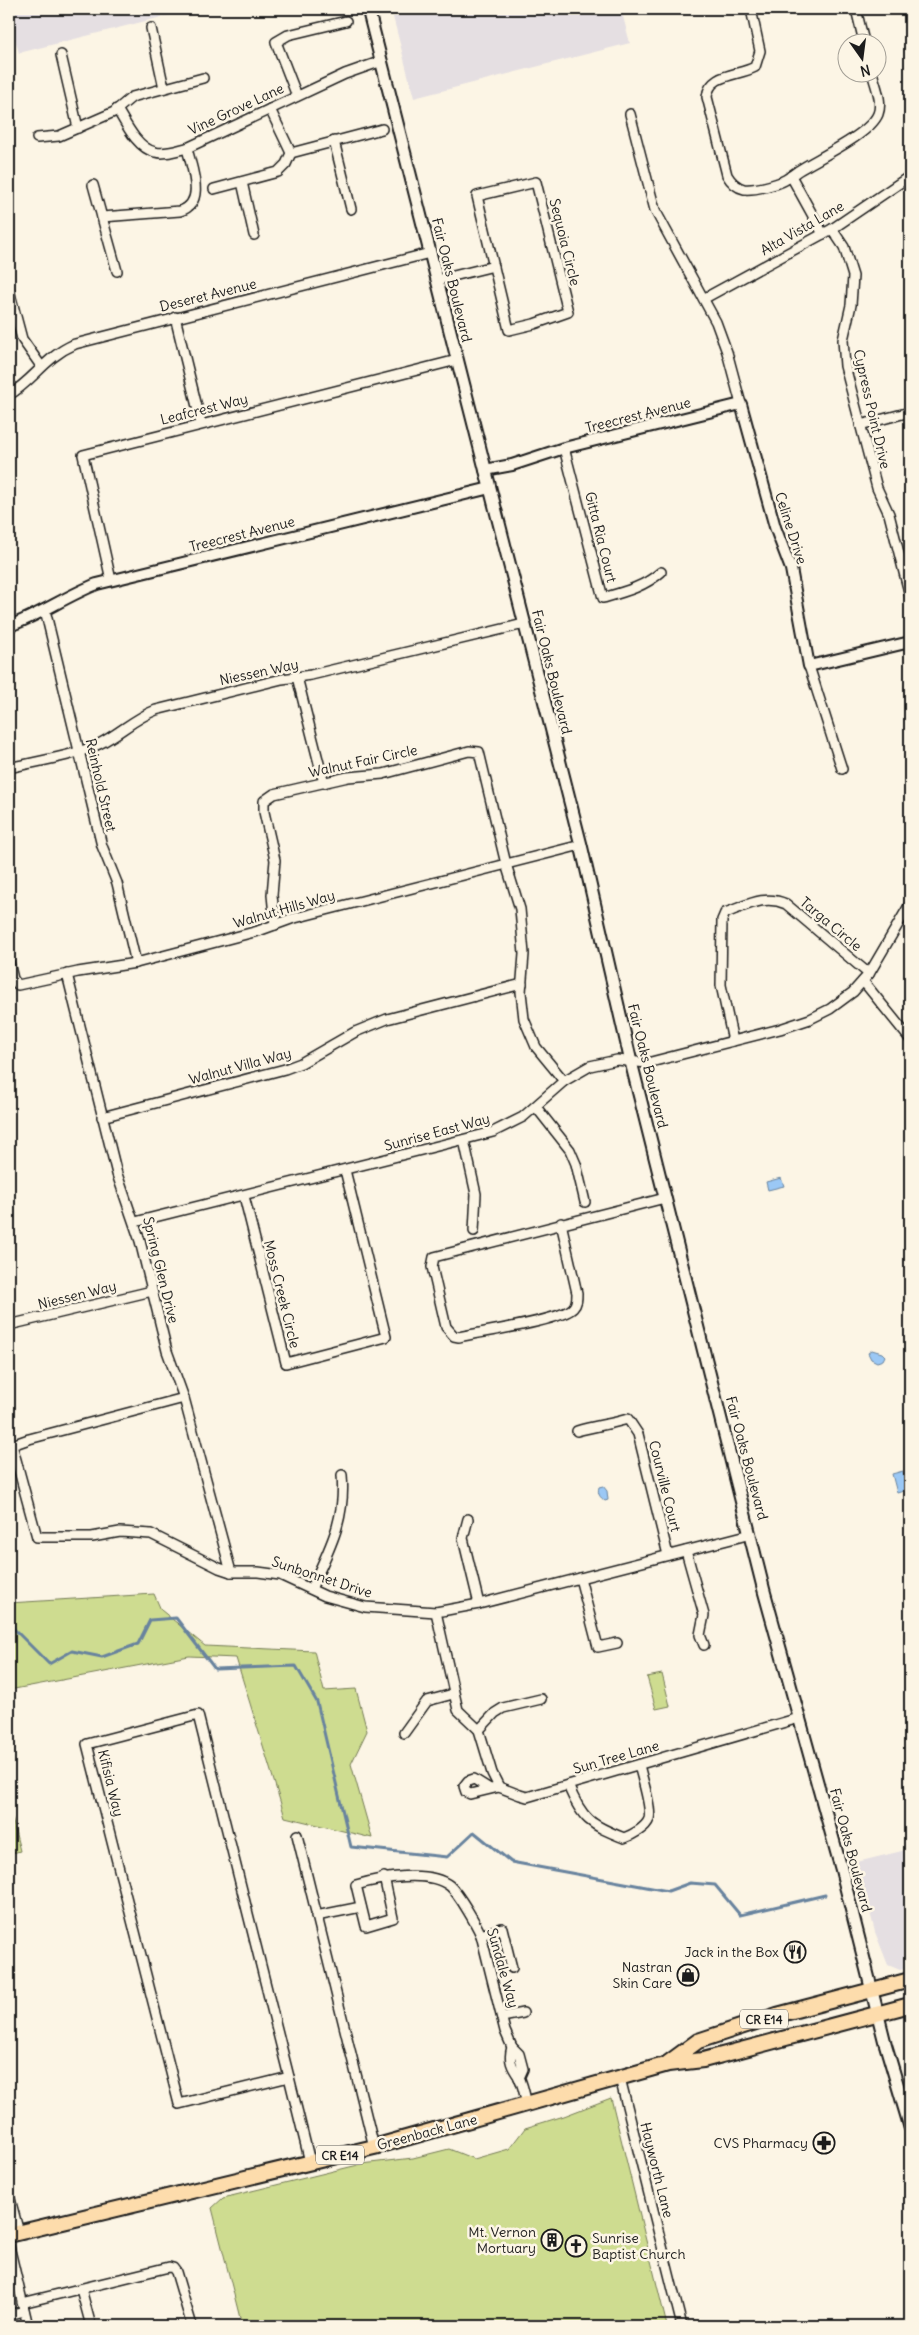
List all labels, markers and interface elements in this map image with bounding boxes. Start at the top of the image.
north arrow [836,32,886,82]
text: N [858,61,872,81]
street label: Vine Grove Lane [185,79,287,139]
street label: Sequoia Circle [545,197,585,287]
street label: Alta Vista Lane [757,197,847,259]
street label: Fair Oaks Boulevard [428,216,476,344]
street label: Deseret Avenue [158,274,258,316]
street label: Cypress Point Drive [849,347,895,471]
street label: Leafcrest Way [158,389,250,429]
street label: Treecrest Avenue [583,393,693,437]
street label: Gitta Ria Court [581,490,621,585]
street label: Celine Drive [771,490,811,566]
street label: Treecrest Avenue [187,512,297,556]
street label: Fair Oaks Boulevard [528,608,576,736]
street label: Niessen Way [218,655,300,689]
street label: Reinhold Street [81,736,121,834]
street label: Walnut Fair Circle [307,741,419,781]
street label: Walnut Hills Way [231,886,337,932]
street label: Targa Circle [797,893,865,955]
street label: Fair Oaks Boulevard [624,1002,672,1130]
street label: Walnut Villa Way [187,1044,293,1088]
street label: Sunrise East Way [382,1109,492,1155]
street label: Spring Glen Drive [139,1215,183,1325]
street label: Moss Creek Circle [260,1238,304,1350]
street label: Niessen Way [36,1277,118,1313]
street label: Fair Oaks Boulevard [722,1394,772,1522]
street label: Courville Court [645,1438,685,1534]
street label: Sunbonnet Drive [269,1552,375,1602]
street label: Sun Tree Lane [571,1736,661,1778]
street label: Kifisia Way [94,1748,128,1818]
street label: Fair Oaks Boulevard [826,1786,876,1914]
street label: Sundale Way [483,1926,523,2010]
restaurant icon: Jack in the Box [783,1940,807,1964]
place label: Jack in the Box [684,1943,779,1961]
place label: Nastran Skin Care [613,1958,672,1992]
shop icon: Nastran Skin Care [676,1963,700,1987]
road number: CR E14 [740,2010,788,2028]
street label: Greenback Lane [375,2110,479,2154]
street label: Hayworth Lane [636,2120,678,2220]
pharmacy icon: CVS Pharmacy [812,2131,836,2155]
place label: CVS Pharmacy [713,2134,808,2152]
road number: CR E14 [316,2146,364,2164]
place label: Mt. Vernon Mortuary [468,2223,536,2257]
building icon: Mt. Vernon Mortuary [540,2228,564,2252]
place label: Sunrise Baptist Church [592,2229,686,2263]
church icon: Sunrise Baptist Church [564,2234,588,2258]

